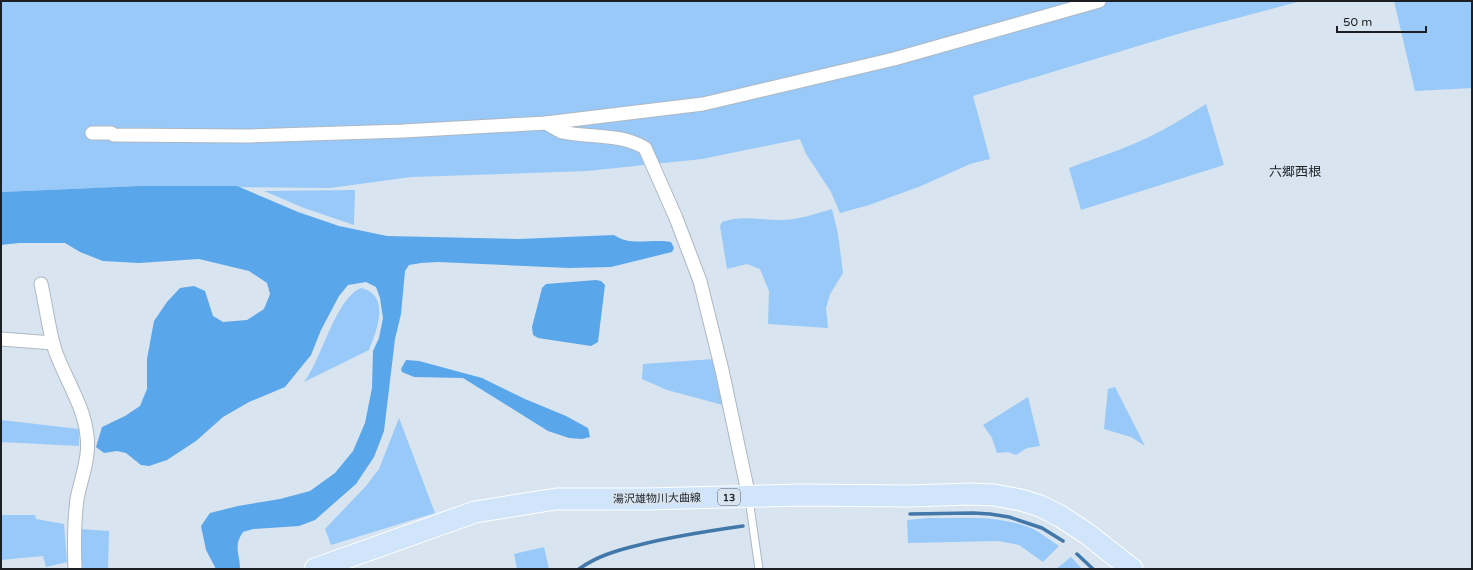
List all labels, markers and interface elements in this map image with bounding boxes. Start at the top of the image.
scale bar [1337,8,1426,34]
text: 50 m [1343,15,1372,29]
district label: 六郷西根 [1269,164,1321,180]
road number: 13 [718,489,740,505]
street label: 湯沢雄物川大曲線 [613,491,701,506]

